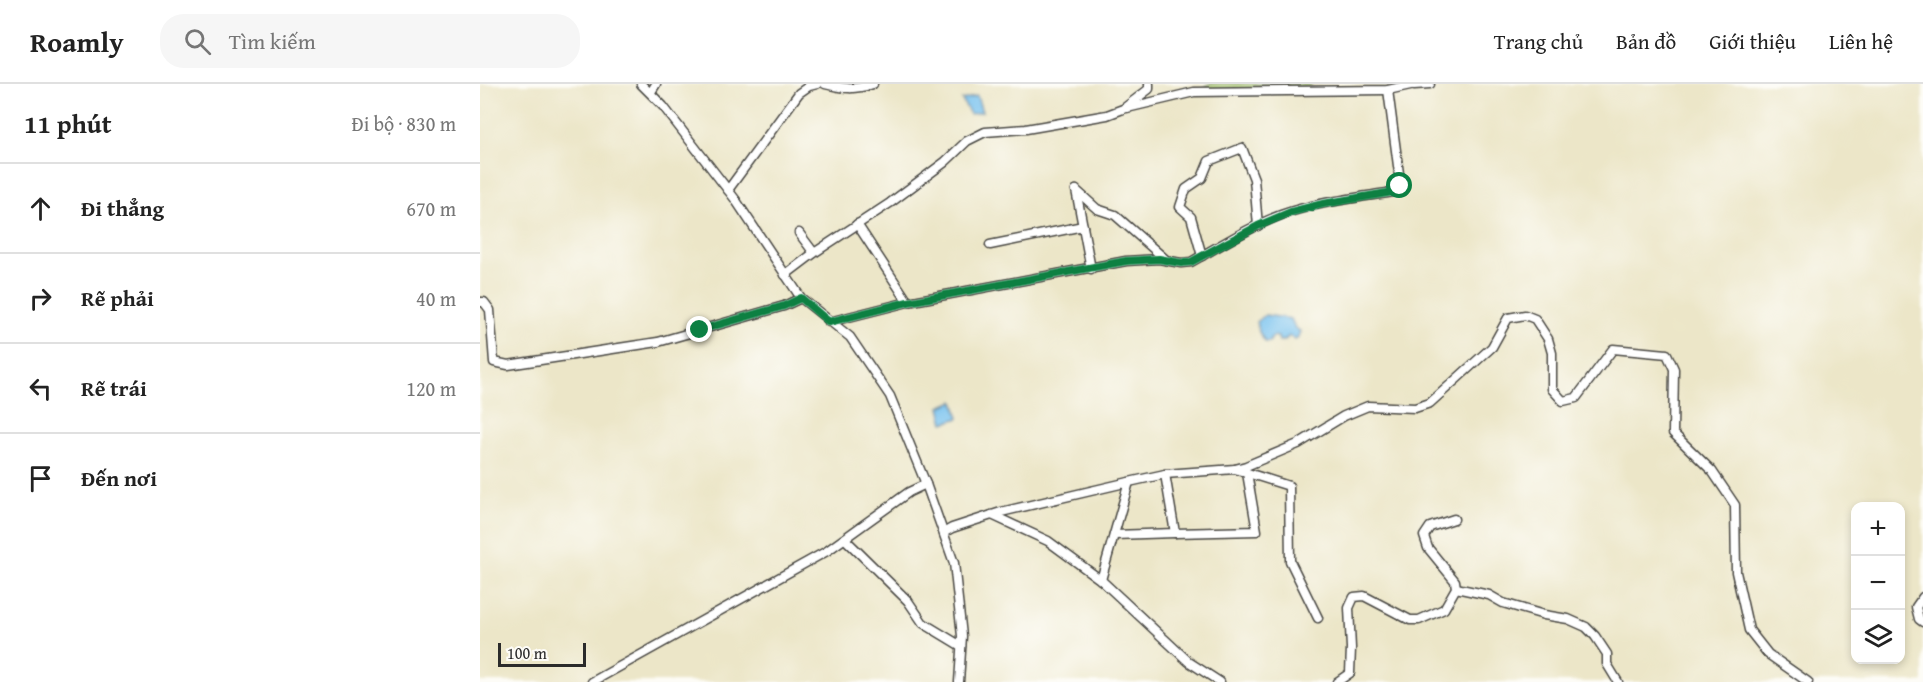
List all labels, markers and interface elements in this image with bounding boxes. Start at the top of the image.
search box [160,14,580,68]
text: Roamly [30,21,124,62]
icon: search [181,25,214,58]
text: Tìm kiếm [229,25,316,57]
text: Trang chủ [1494,26,1583,57]
text: Bản đồ [1616,26,1676,57]
text: Giới thiệu [1709,26,1796,57]
text: Liên hệ [1829,26,1893,57]
text: 11 phút [24,104,112,143]
text: Đi bộ · 830 m [352,109,456,138]
route start [1386,172,1412,198]
icon: ahead [24,192,57,225]
text: Đi thẳng [81,192,164,224]
text: 670 m [406,194,456,223]
icon: right [24,282,57,315]
text: Rẽ phải [81,282,154,314]
text: 40 m [416,284,456,313]
route end [686,316,712,342]
icon: left [24,372,57,405]
text: Rẽ trái [81,372,147,404]
text: 120 m [406,374,456,403]
icon: arrive [24,462,57,495]
text: Đến nơi [81,462,157,494]
map controls [1851,502,1905,664]
button: + [1851,502,1905,556]
button: − [1851,556,1905,610]
button: layers [1851,610,1905,664]
scale bar [498,640,586,668]
text: 100 m [507,641,547,665]

